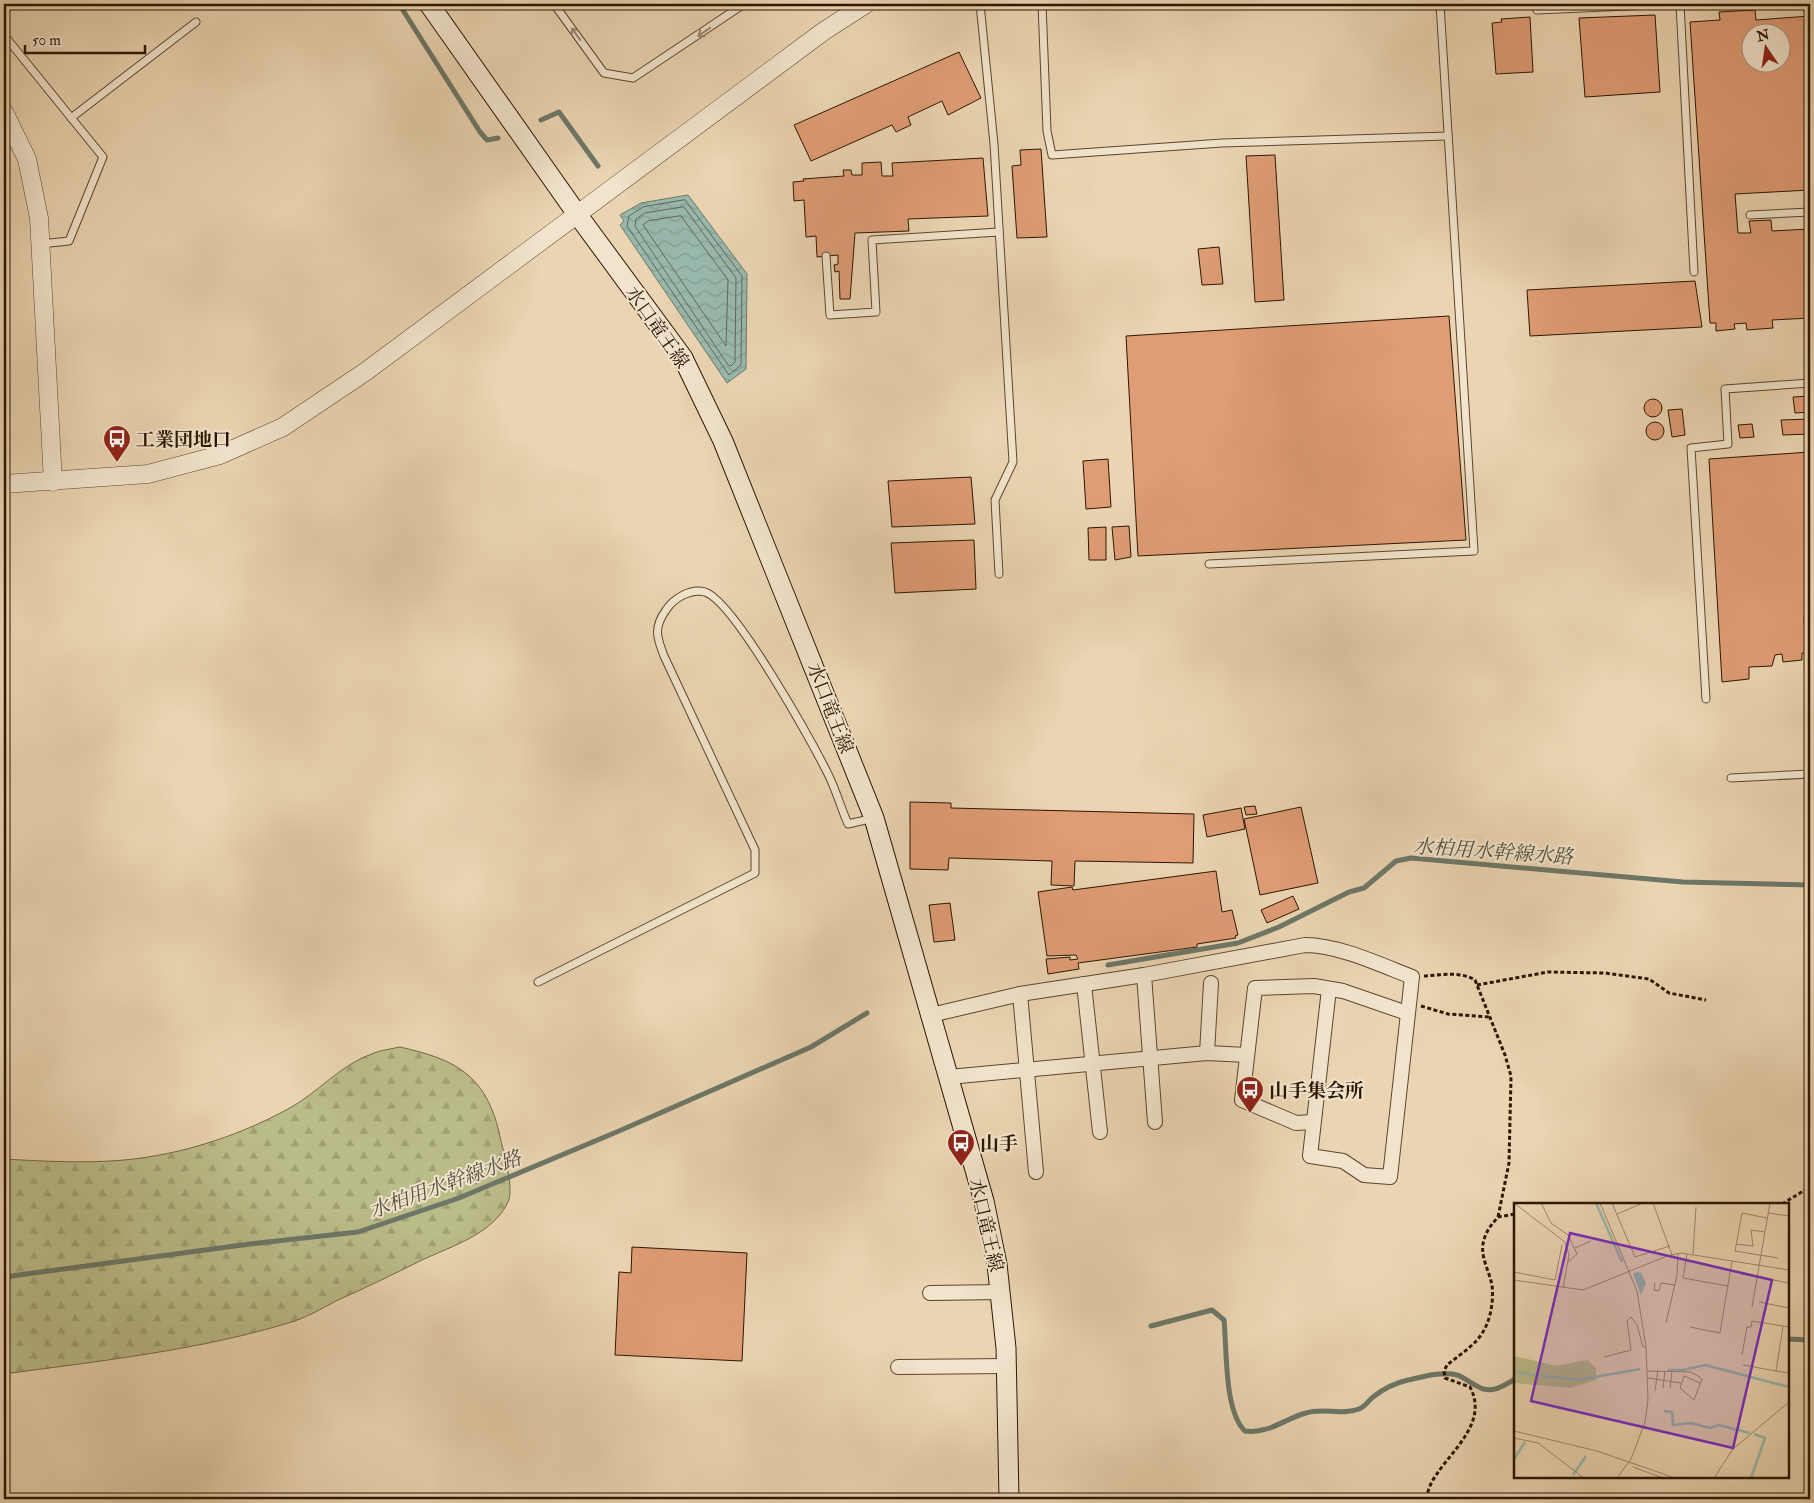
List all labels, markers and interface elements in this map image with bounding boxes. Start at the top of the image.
scale bar [25,22,145,54]
north arrow [1742,22,1792,72]
text: N [1754,26,1772,46]
one-way arrow [571,27,581,41]
one-way arrow [697,27,711,37]
text: 50 m [32,31,61,50]
street label: 水口竜王線 [620,282,694,373]
bus stop icon: 工業団地口 [102,424,132,463]
place label: 工業団地口 [136,428,231,452]
street label: 水口竜王線 [802,660,858,757]
water label: 水柏用水幹線水路 [1412,833,1576,870]
bus stop icon: 山手集会所 [1235,1075,1265,1114]
place label: 山手集会所 [1269,1079,1364,1103]
bus stop icon: 山手 [946,1128,976,1167]
place label: 山手 [980,1132,1018,1156]
water label: 水柏用水幹線水路 [366,1145,527,1224]
street label: 水口竜王線 [964,1176,1008,1274]
inset map [1514,1203,1789,1478]

